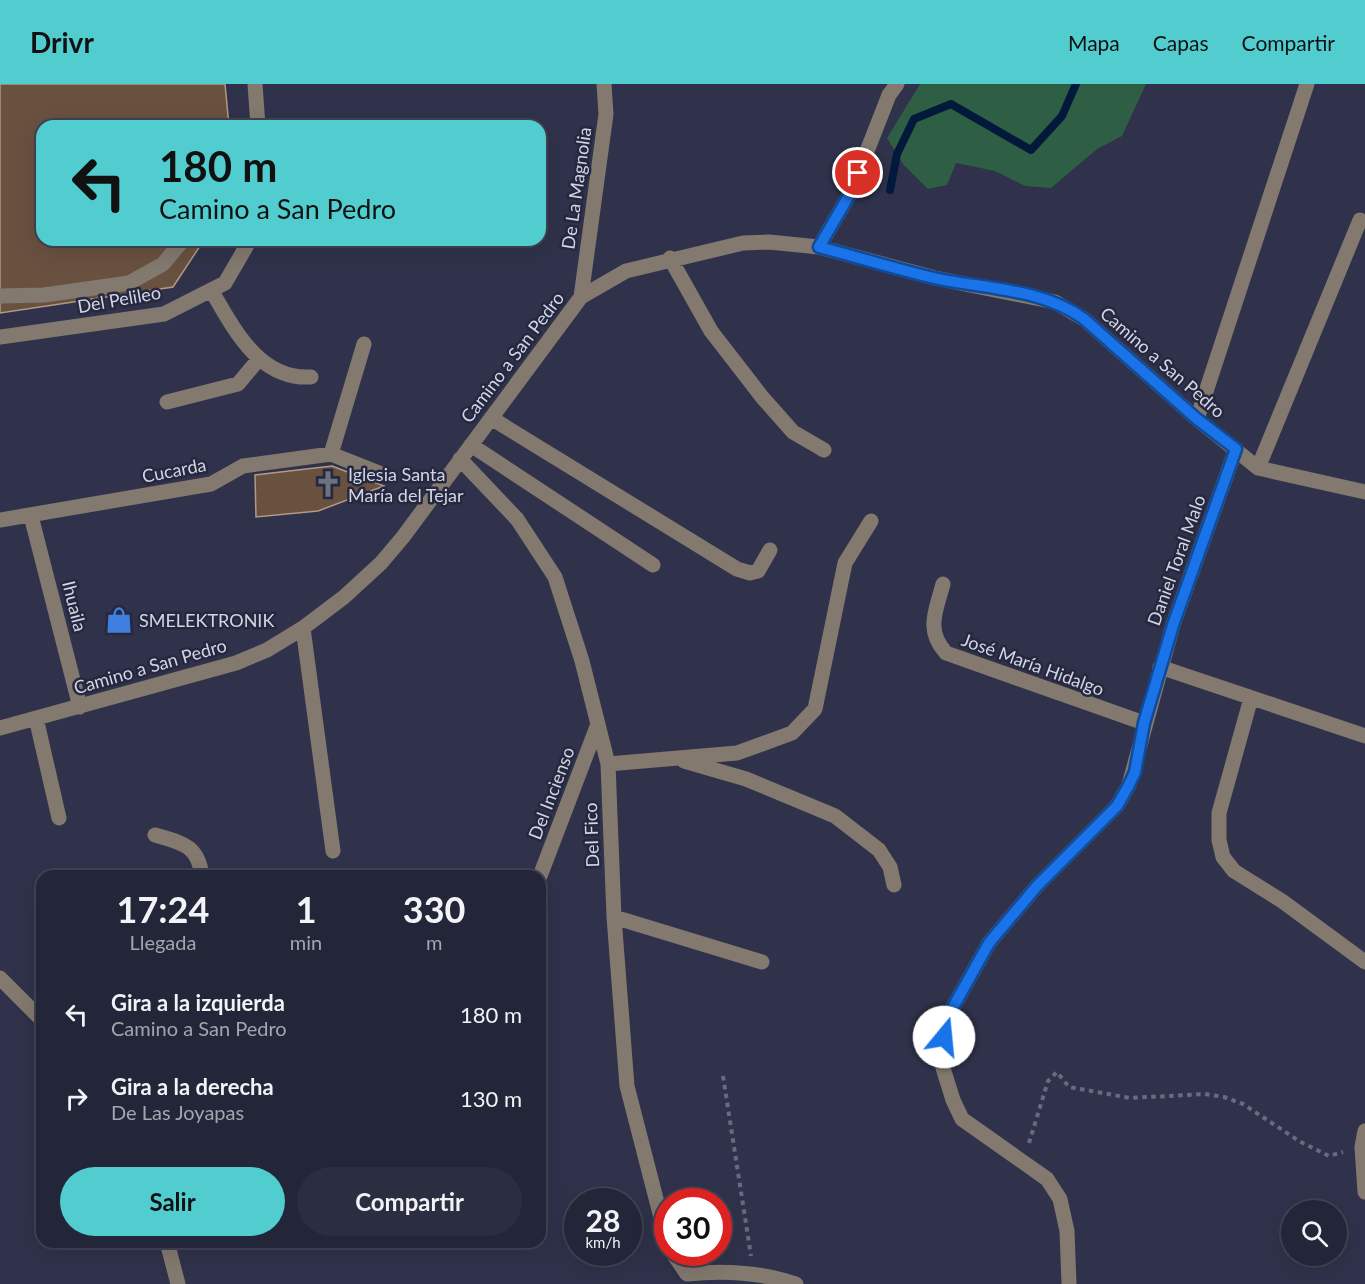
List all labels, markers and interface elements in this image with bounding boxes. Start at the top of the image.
text: Drivr [30,25,94,59]
text: Mapa [1068,30,1120,55]
text: Capas [1153,30,1209,55]
text: Compartir [1242,30,1335,55]
street label: De La Magnolia [557,126,595,250]
text: 180 m [159,141,277,191]
icon: left [60,144,138,222]
pin [832,147,883,198]
icon: arrive [841,156,874,189]
text: Camino a San Pedro [159,192,396,225]
street label: Del Pelileo [76,281,162,317]
street label: Camino a San Pedro [456,287,568,427]
street label: Camino a San Pedro [1096,302,1230,422]
street label: Cucarda [140,453,208,487]
place label: Iglesia Santa María del Tejar [348,463,464,506]
church icon: Iglesia Santa María del Tejar [313,469,343,499]
street label: Daniel Toral Malo [1142,492,1210,628]
street label: Ihuaila [58,578,92,634]
shop icon: SMELEKTRONIK [104,605,134,635]
place label: SMELEKTRONIK [139,609,274,631]
street label: José María Hidalgo [959,628,1107,700]
street label: Camino a San Pedro [71,634,229,698]
street label: Del Incienso [523,744,579,842]
street label: Del Fico [579,802,603,868]
text: 17:24 [117,887,209,931]
text: 1 [296,887,317,931]
text: 330 [403,887,465,931]
text: Llegada [129,930,196,954]
text: min [290,930,322,954]
text: m [426,930,442,954]
text: Gira a la izquierda [111,989,285,1016]
icon: left [60,998,93,1031]
text: 180 m [460,1001,522,1028]
position arrow [912,1005,976,1069]
text: Camino a San Pedro [111,1016,287,1040]
text: Gira a la derecha [111,1073,274,1100]
icon: right [60,1082,93,1115]
text: 130 m [460,1085,522,1112]
text: De Las Joyapas [111,1100,244,1124]
button: Salir [60,1167,285,1236]
button: Compartir [297,1167,522,1236]
speed limit sign: 30 [654,1188,732,1266]
map controls [1281,1200,1347,1266]
button: search [1281,1200,1347,1266]
text: 28 [586,1202,620,1238]
text: km/h [585,1233,621,1251]

